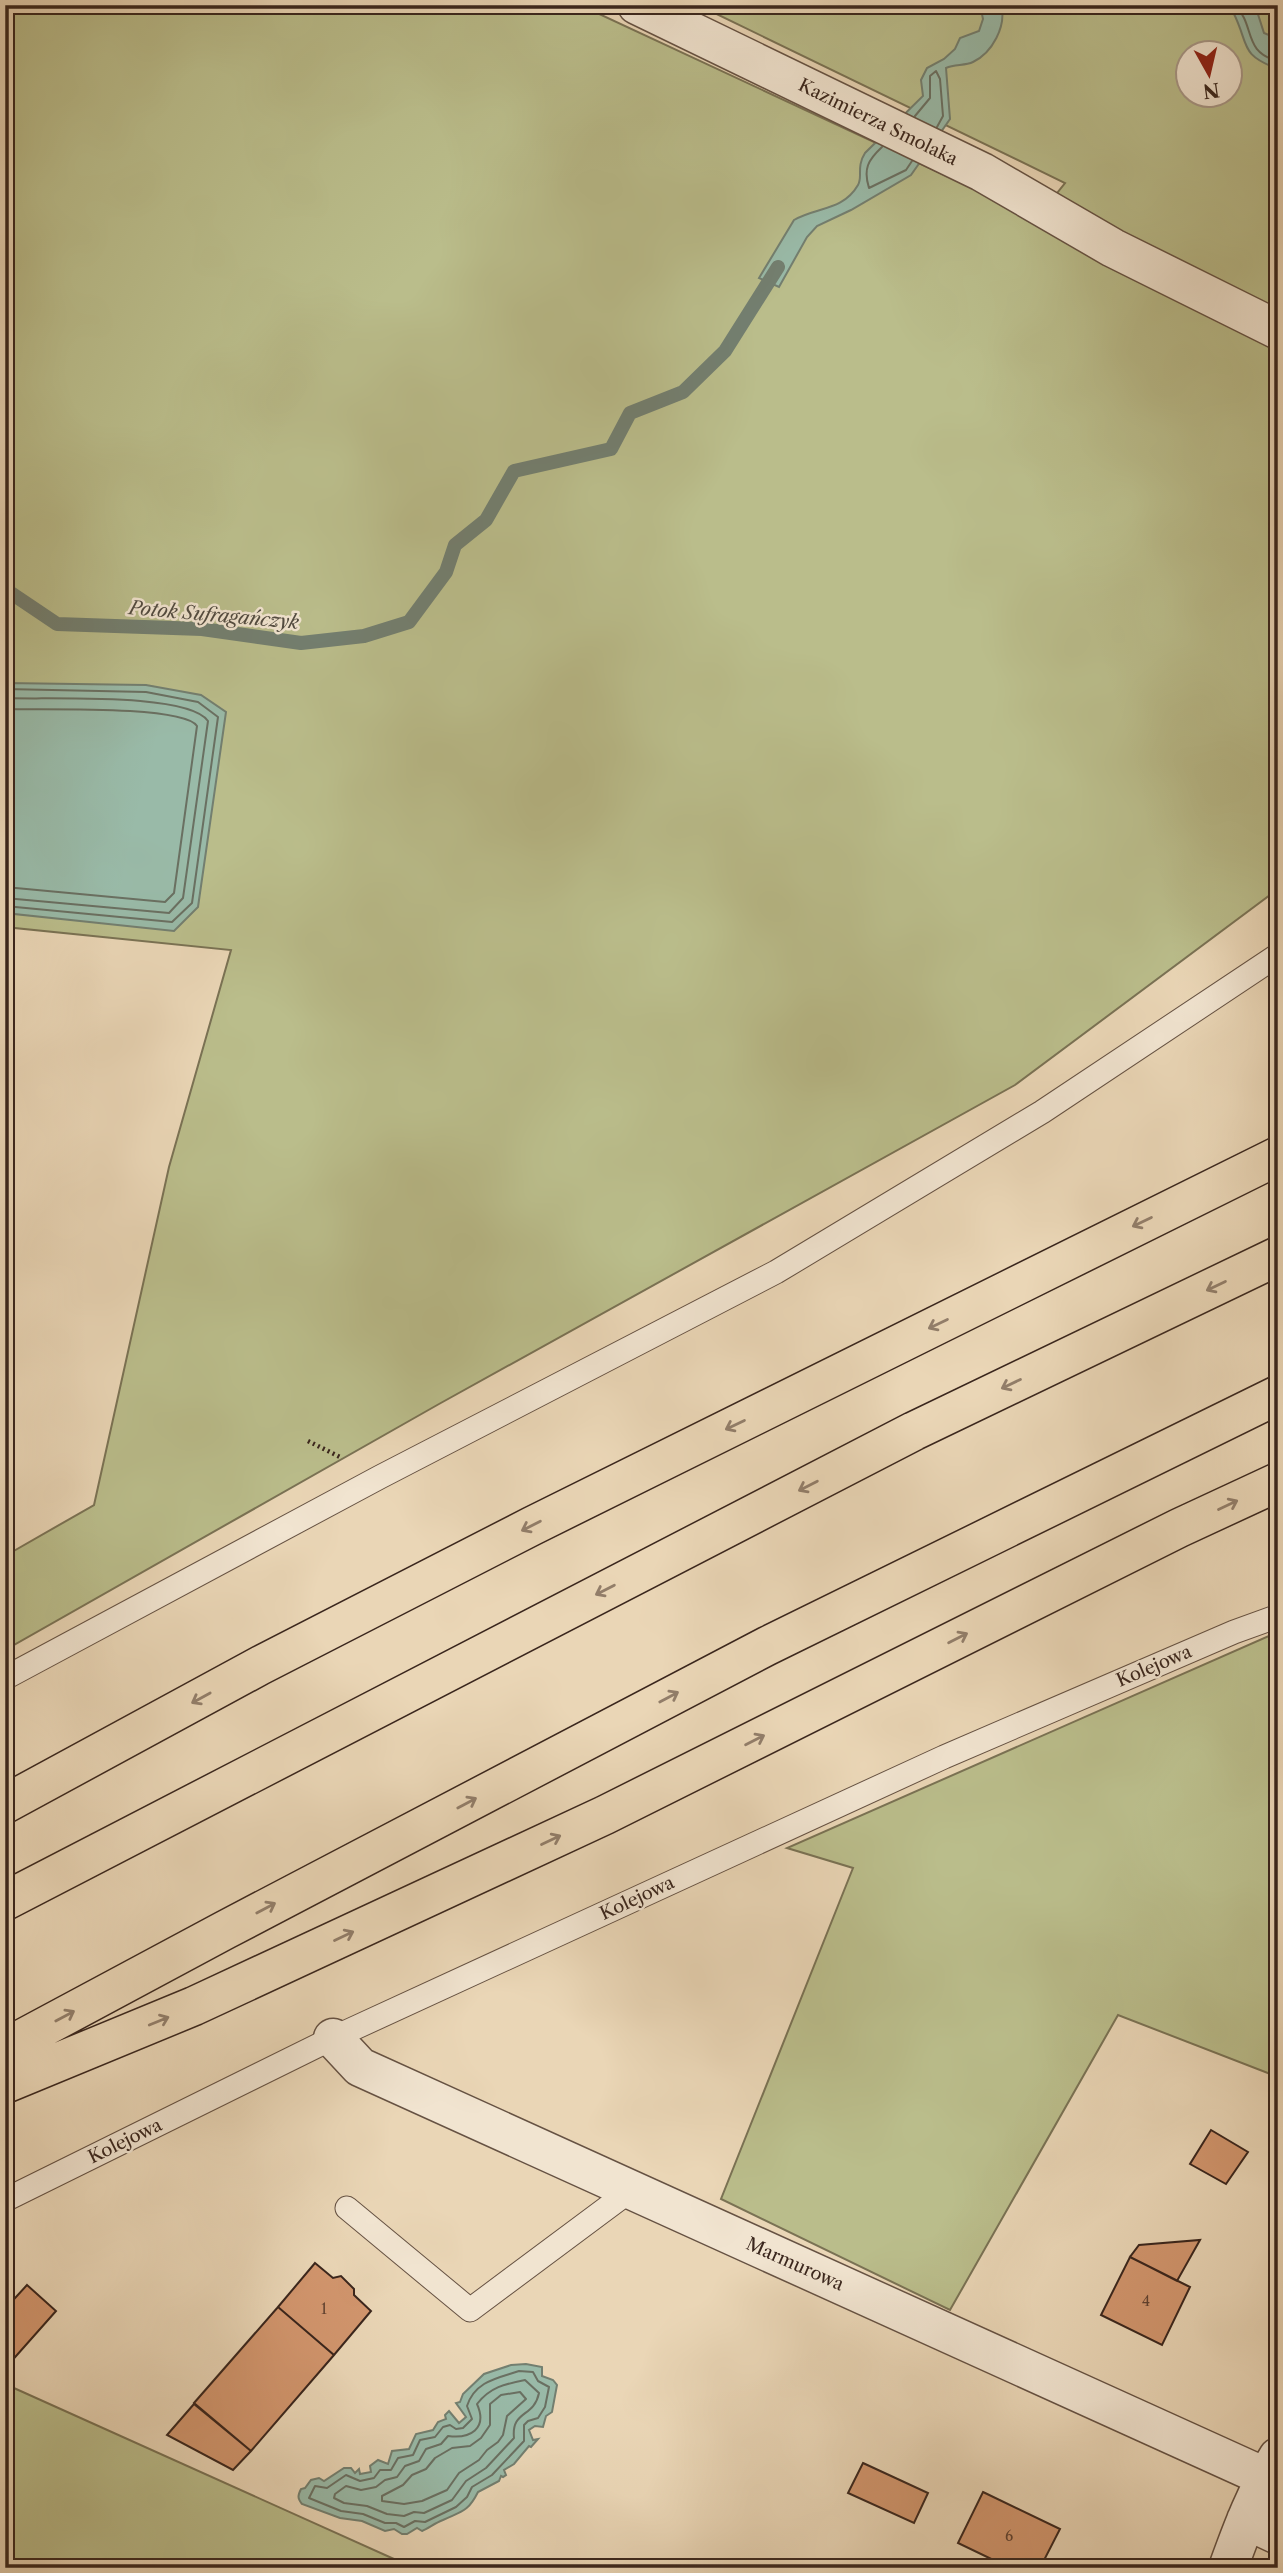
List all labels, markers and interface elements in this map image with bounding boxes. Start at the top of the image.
north arrow [1174,38,1244,108]
street label: Kazimierza Smolaka [795,74,962,170]
text: N [1202,78,1221,103]
water label: Potok Sufragańczyk [126,596,300,634]
one-way arrow [1132,1216,1153,1230]
one-way arrow [1206,1280,1227,1293]
one-way arrow [928,1317,949,1331]
one-way arrow [1001,1378,1022,1392]
one-way arrow [725,1418,746,1432]
one-way arrow [798,1479,818,1493]
one-way arrow [1217,1498,1238,1511]
one-way arrow [521,1520,542,1534]
one-way arrow [595,1584,616,1597]
one-way arrow [947,1631,968,1645]
street label: Kolejowa [1113,1640,1195,1692]
one-way arrow [658,1690,679,1704]
one-way arrow [191,1691,211,1705]
one-way arrow [744,1733,765,1747]
one-way arrow [457,1795,477,1809]
one-way arrow [540,1833,561,1846]
street label: Kolejowa [596,1871,678,1925]
one-way arrow [255,1901,276,1915]
one-way arrow [333,1929,354,1942]
one-way arrow [55,2009,75,2023]
one-way arrow [148,2013,169,2026]
street label: Kolejowa [85,2113,166,2168]
street label: Marmurowa [743,2233,848,2296]
house number: 4 [1142,2292,1150,2310]
house number: 1 [321,2300,327,2318]
house number: 6 [1005,2527,1013,2545]

